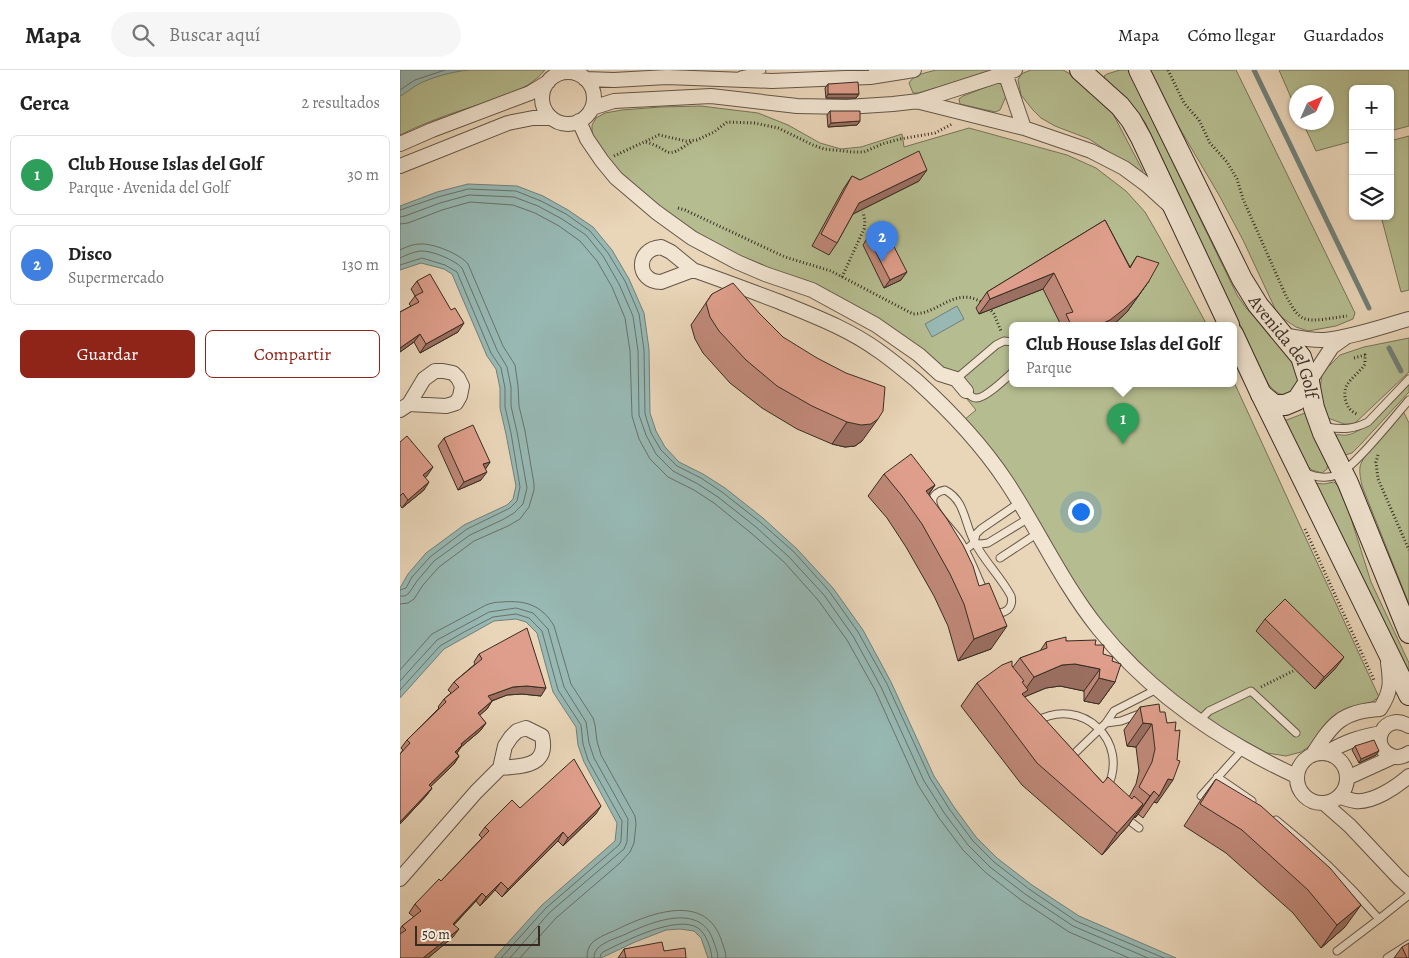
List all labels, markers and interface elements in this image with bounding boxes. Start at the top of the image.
search box [111,12,461,57]
text: Mapa [25,19,81,51]
icon: search [129,21,157,49]
text: Buscar aquí [169,22,260,48]
text: Mapa [1118,23,1159,47]
text: Cómo llegar [1187,23,1276,47]
text: Guardados [1304,23,1384,47]
north arrow [1289,85,1334,130]
map controls [1349,85,1394,220]
button: + [1349,85,1394,130]
text: Cerca [20,89,70,117]
text: 2 resultados [301,92,380,114]
button: − [1349,130,1394,175]
text: Club House Islas del Golf [68,151,262,177]
text: 1 [34,164,40,186]
text: 30 m [347,164,379,186]
button: layers [1349,175,1394,220]
text: Parque · Avenida del Golf [68,177,229,199]
pin: 2 [866,221,898,262]
text: Disco [68,241,112,267]
text: 2 [33,254,41,276]
text: 130 m [342,254,379,276]
text: Supermercado [68,267,164,289]
street label: Avenida del Golf [1242,290,1324,403]
popup [1009,322,1237,387]
button: Guardar [20,330,195,378]
button: Compartir [205,330,380,378]
text: Club House Islas del Golf [1026,331,1220,357]
text: Parque [1026,357,1072,379]
pin: 1 [1107,403,1139,444]
your location [1068,499,1094,525]
scale bar [415,923,540,946]
text: 50 m [422,925,450,944]

